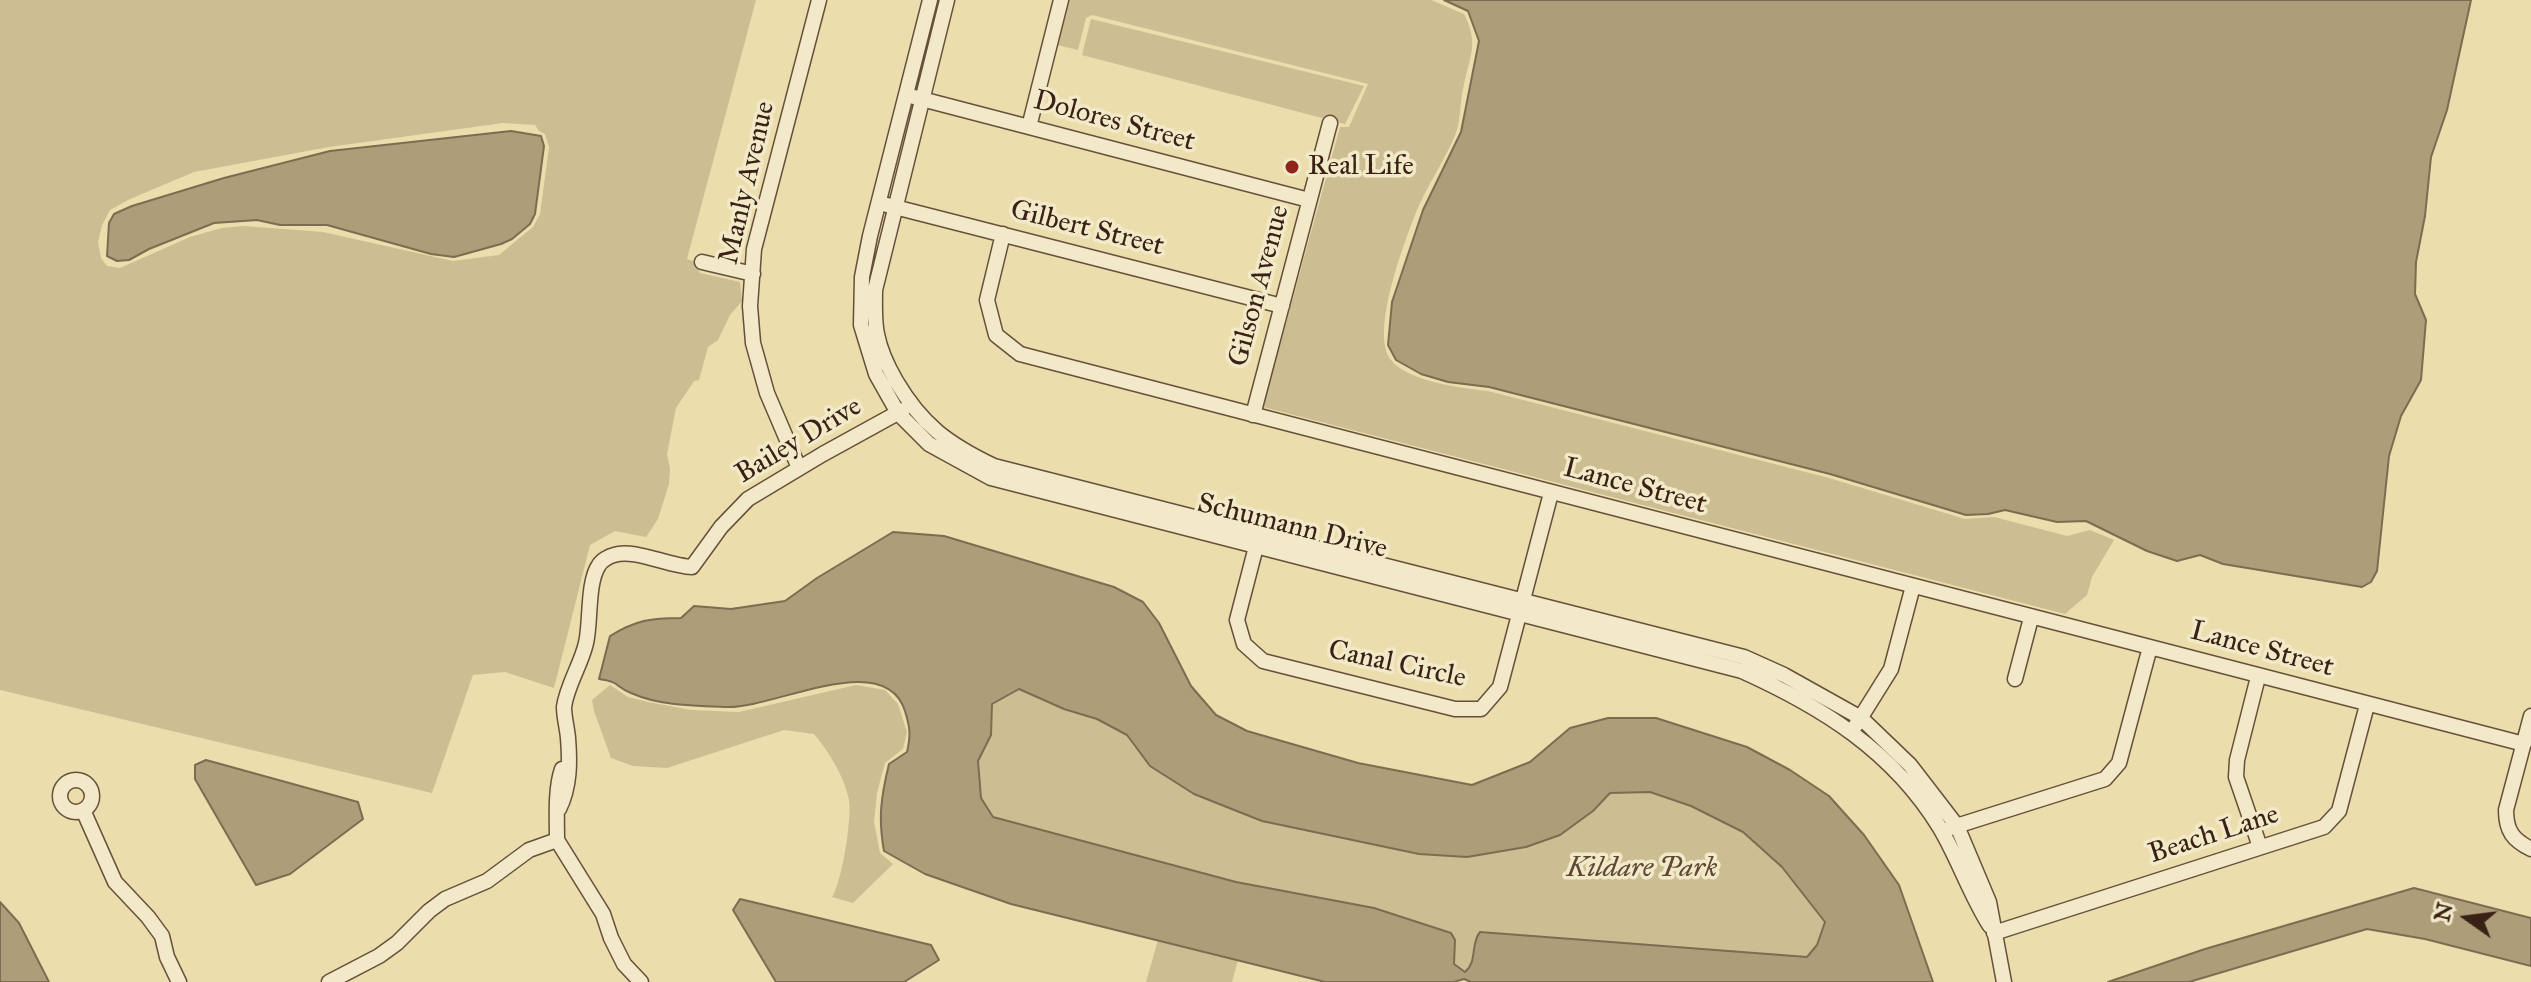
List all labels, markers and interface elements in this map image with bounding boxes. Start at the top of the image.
street label: Dolores Street [1030,84,1198,160]
street label: Manly Avenue [713,98,783,268]
place label: Real Life [1308,150,1414,184]
marker: Real Life [1283,158,1301,176]
street label: Gilbert Street [1007,194,1167,264]
street label: Gilson Avenue [1222,202,1298,370]
street label: Bailey Drive [730,390,868,492]
street label: Lance Street [1560,452,1710,522]
street label: Schumann Drive [1193,487,1391,567]
street label: Lance Street [2187,615,2337,685]
street label: Canal Circle [1325,634,1469,696]
street label: Beach Lane [2145,798,2283,872]
park label: Kildare Park [1567,852,1717,886]
north arrow [2427,878,2507,958]
text: N [2428,900,2459,924]

